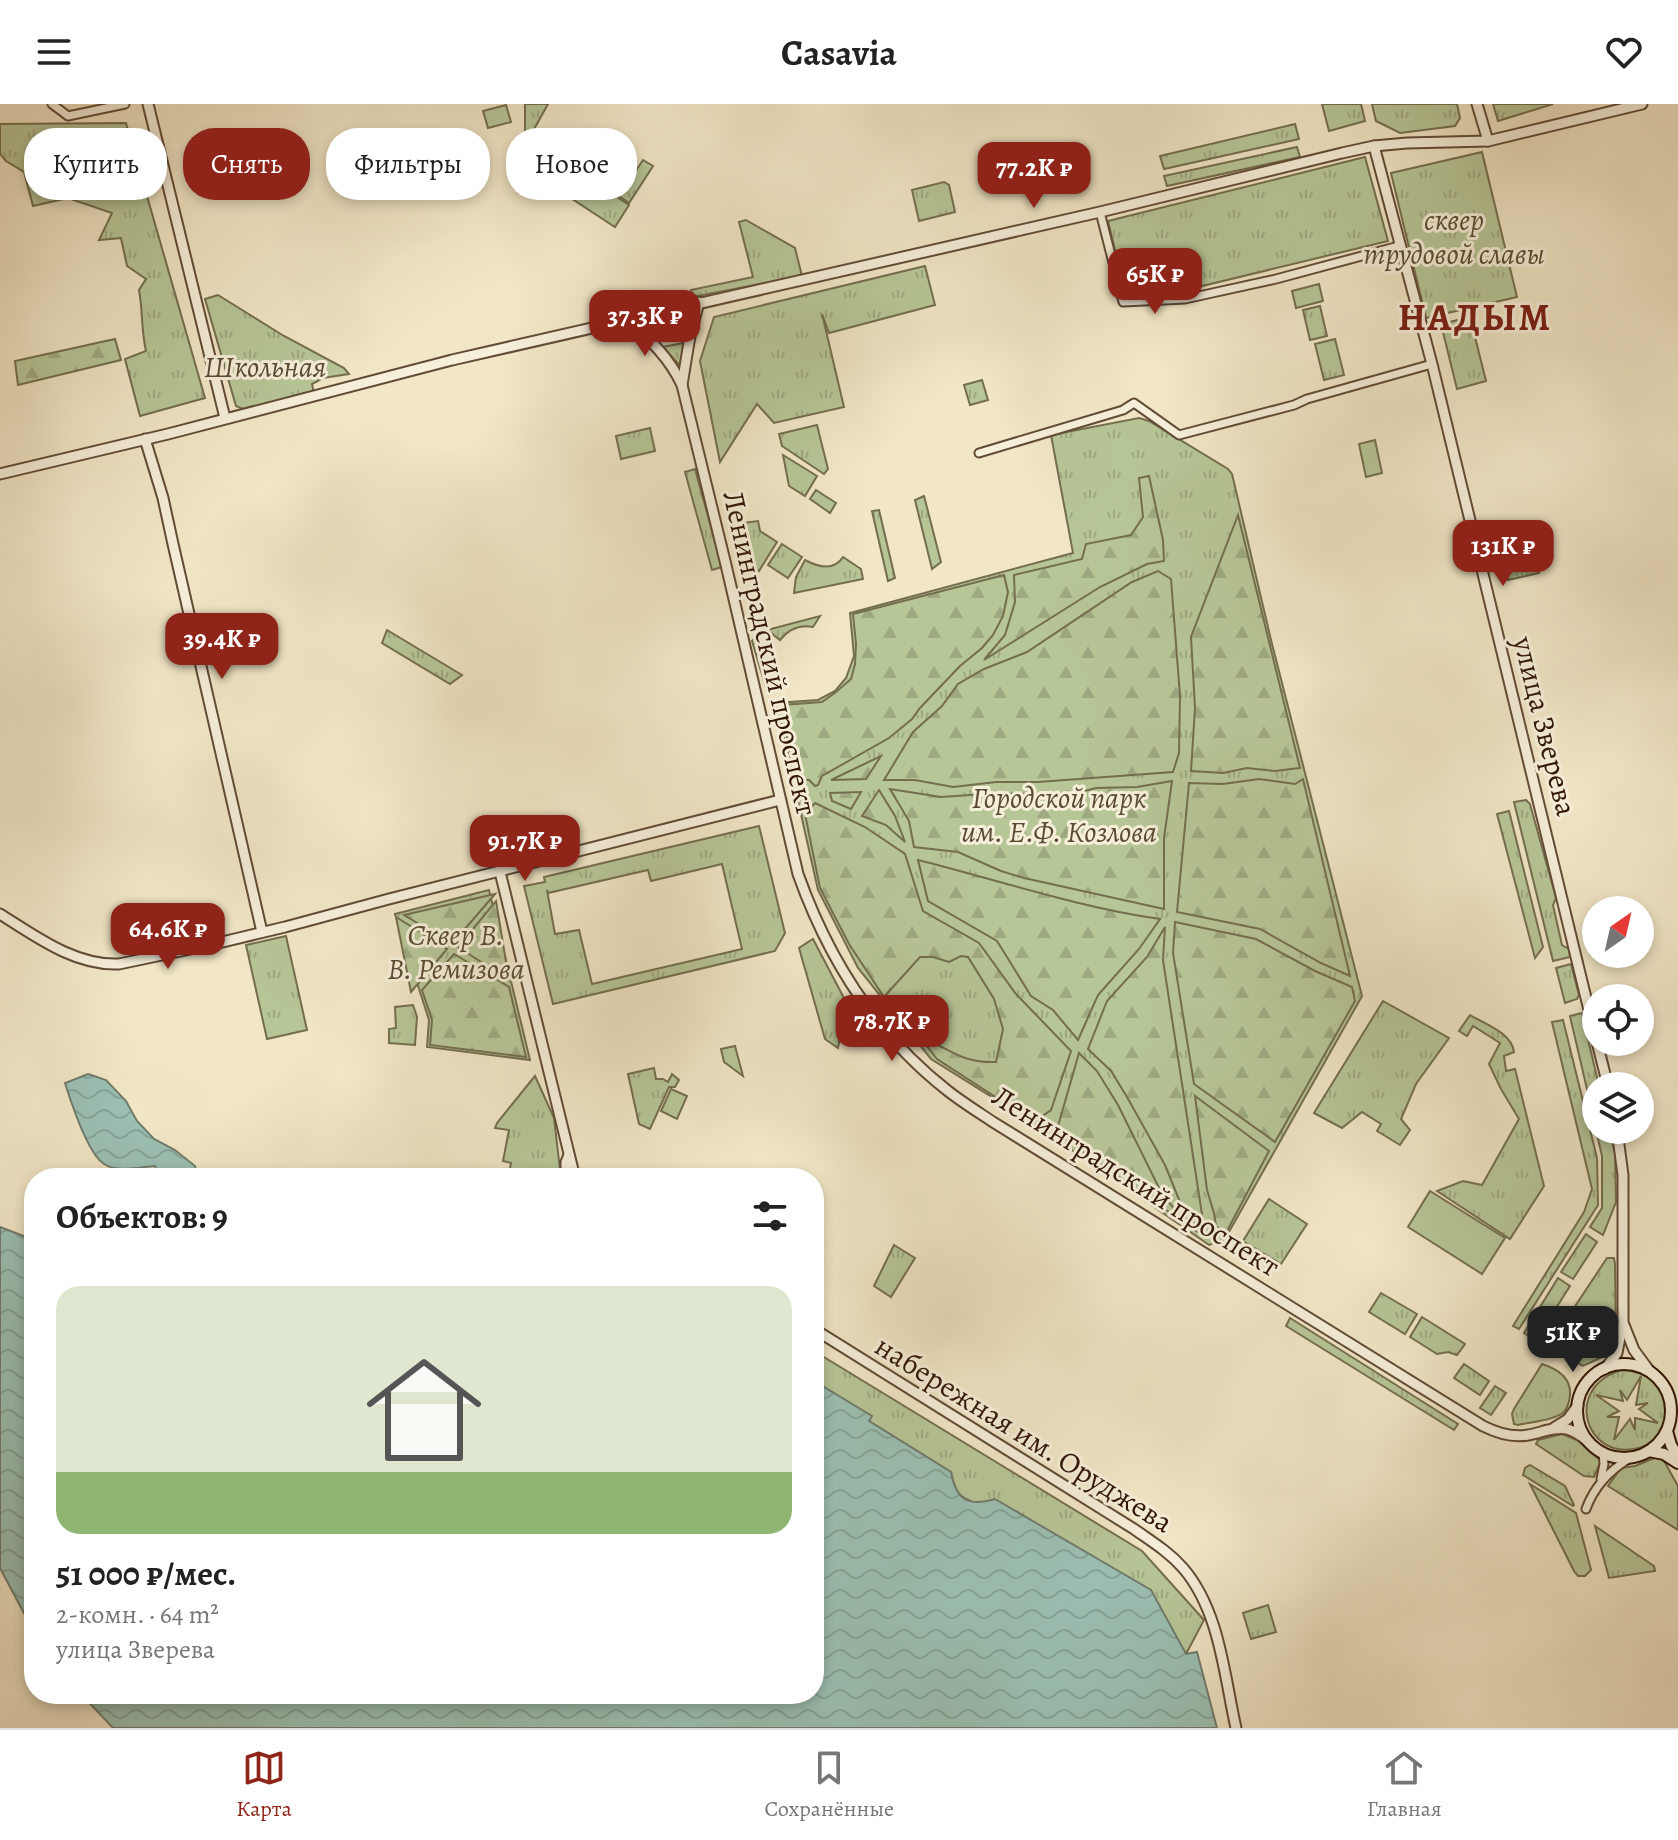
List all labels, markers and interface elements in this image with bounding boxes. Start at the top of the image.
text: Casavia [781,28,897,77]
icon: menu [32,30,76,74]
icon: heart [1602,30,1646,74]
chip: Купить [24,128,167,200]
chip: Снять [183,128,310,200]
chip: Фильтры [326,128,490,200]
chip: Новое [506,128,637,200]
pin: 77.2K ₽ [960,142,1108,210]
text: 77.2K ₽ [996,150,1072,185]
park label: сквер трудовой славы [1363,200,1545,274]
pin: 65K ₽ [1099,248,1211,316]
text: 65K ₽ [1126,256,1184,291]
pin: 37.3K ₽ [571,290,719,358]
district label: НАДЫМ [1398,291,1552,343]
text: 37.3K ₽ [607,298,683,333]
park label: Школьная [204,347,326,387]
street label: Ленинградский проспект [713,487,827,819]
pin: 131K ₽ [1438,520,1568,588]
text: 131K ₽ [1471,528,1535,563]
pin: 39.4K ₽ [148,613,296,681]
text: 39.4K ₽ [183,621,261,656]
street label: улица Зверева [1503,631,1587,820]
park label: Городской парк им. Е.Ф. Козлова [961,778,1157,852]
pin: 91.7K ₽ [451,815,599,883]
text: 91.7K ₽ [488,823,562,858]
north arrow [1582,896,1654,968]
map controls [1582,896,1654,1144]
pin: 64.6K ₽ [94,903,242,971]
text: 64.6K ₽ [129,911,207,946]
park label: Сквер В. В. Ремизова [387,915,525,989]
button: locate [1582,984,1654,1056]
pin: 78.7K ₽ [818,995,966,1063]
text: 78.7K ₽ [854,1003,930,1038]
button: layers [1582,1072,1654,1144]
street label: Ленинградский проспект [985,1076,1287,1286]
text: Объектов: 9 [56,1193,228,1240]
icon: filters [748,1194,792,1238]
pin: 51K ₽ [1517,1306,1629,1374]
text: 51K ₽ [1545,1314,1601,1349]
street label: набережная им. Оруджева [867,1326,1181,1542]
icon: home [352,1338,496,1482]
text: 51 000 ₽/мес. [56,1550,236,1597]
text: 2-комн. · 64 m² [56,1597,219,1632]
text: улица Зверева [56,1632,215,1667]
tab: Карта [236,1746,292,1824]
tab: Сохранённые [764,1746,894,1824]
tab: Главная [1367,1746,1442,1824]

